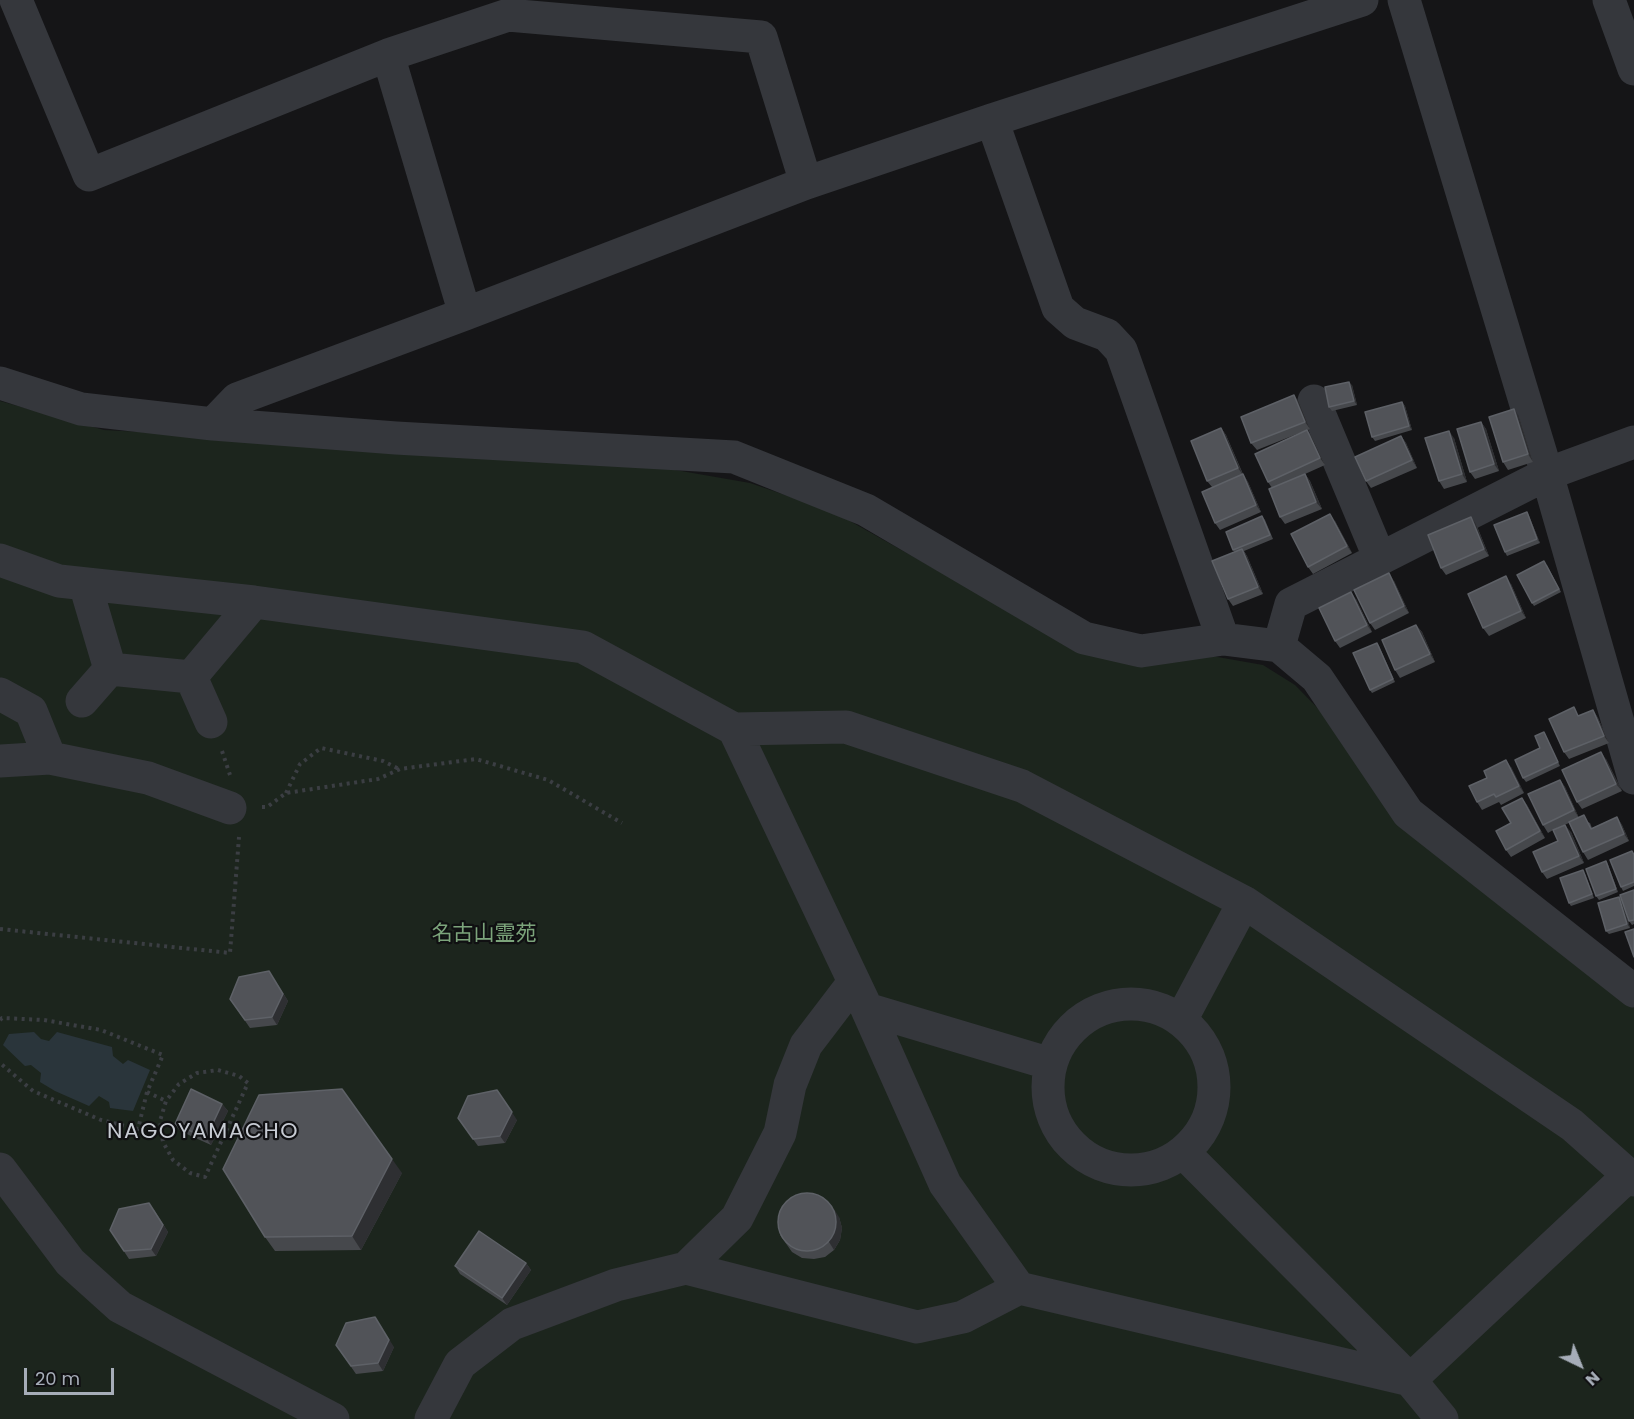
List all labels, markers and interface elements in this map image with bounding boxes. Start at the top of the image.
park label: 名古山霊苑 [432,922,536,948]
district label: NAGOYAMACHO [107,1119,299,1145]
north arrow [1550,1335,1610,1395]
scale bar [27,1356,117,1394]
text: 20 m [35,1366,80,1391]
text: N [1580,1366,1605,1391]

